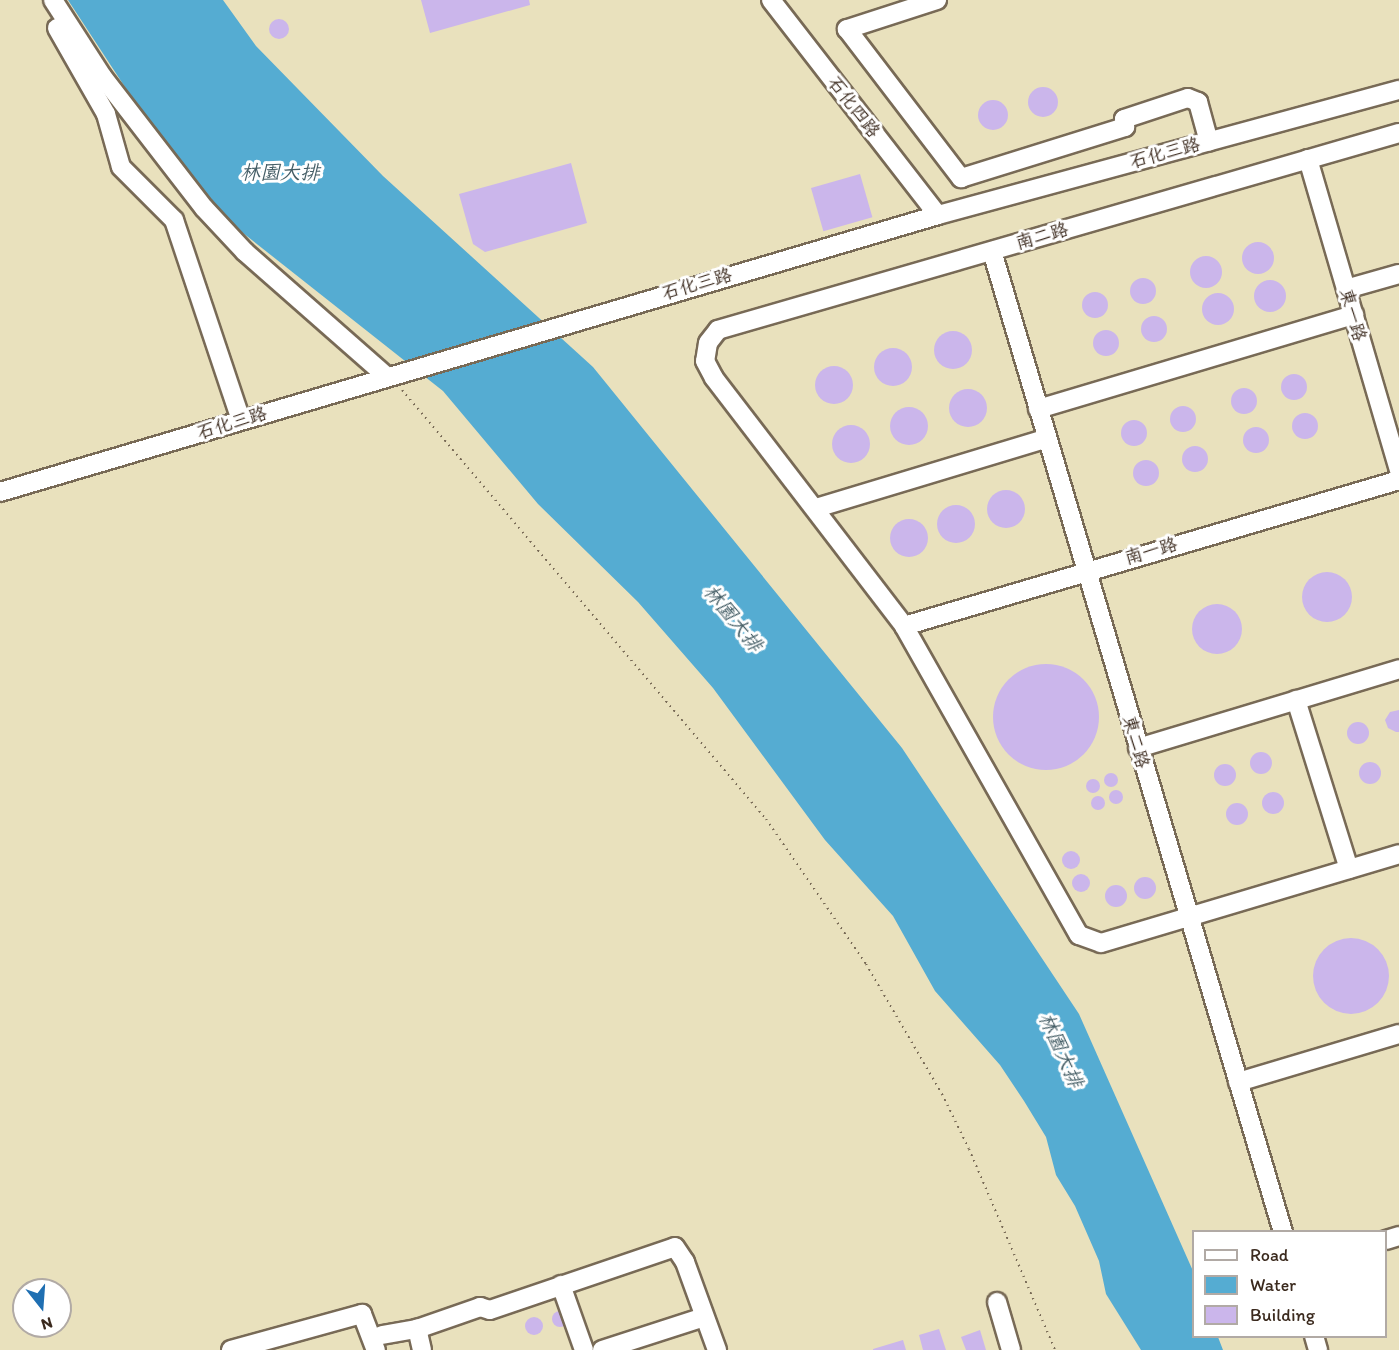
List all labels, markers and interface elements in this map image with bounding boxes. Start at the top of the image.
street label: 石化四路 [823,72,885,142]
street label: 石化三路 [1127,133,1203,173]
water label: 林園大排 [240,160,320,184]
street label: 南二路 [1013,218,1071,254]
street label: 石化三路 [659,264,735,304]
street label: 東一路 [1335,286,1371,344]
street label: 石化三路 [194,402,270,444]
street label: 南一路 [1122,533,1180,569]
water label: 林園大排 [699,579,767,657]
street label: 東二路 [1118,713,1154,771]
water label: 林園大排 [1034,1009,1088,1091]
legend [1192,1230,1387,1338]
text: Road [1250,1244,1289,1266]
text: Water [1250,1274,1296,1296]
north arrow [12,1278,72,1338]
text: Building [1250,1304,1315,1326]
text: N [39,1313,55,1334]

